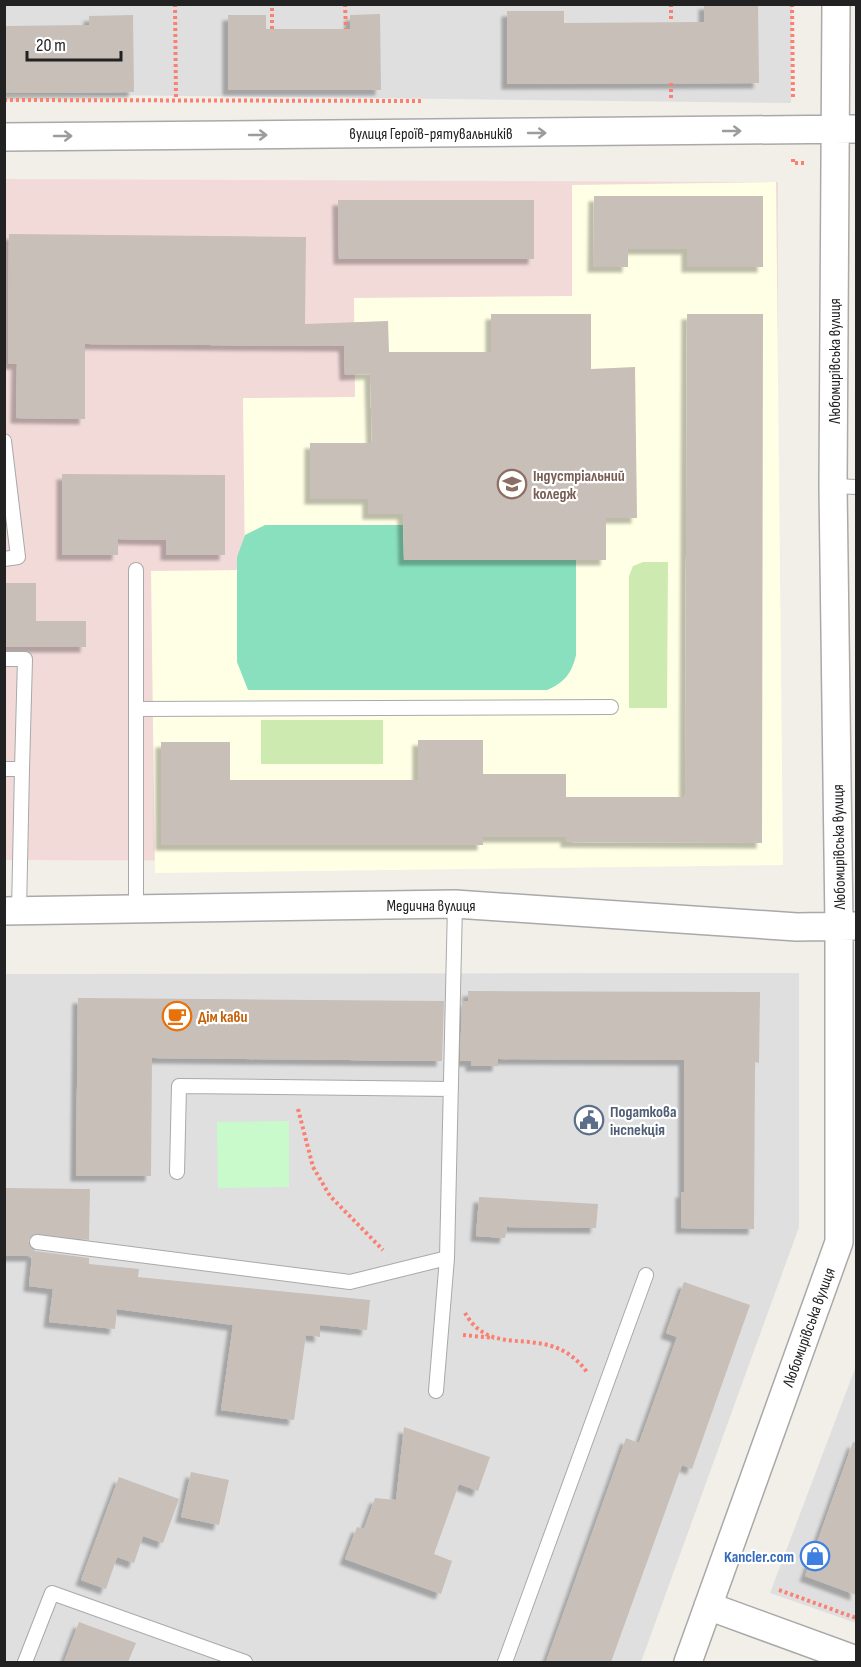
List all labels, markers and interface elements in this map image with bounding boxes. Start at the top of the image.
scale bar [27,24,122,62]
text: 20 m [36,35,66,56]
street label: вулиця Героїв-рятувальників [349,125,513,144]
one-way arrow [721,125,741,137]
one-way arrow [526,127,546,138]
one-way arrow [247,129,267,141]
one-way arrow [52,130,72,142]
street label: Любомирівська вулиця [826,298,845,425]
place label: Індустріальний коледж [533,467,625,504]
school or university icon: Індустріальний коледж [496,468,528,500]
street label: Любомирівська вулиця [829,784,850,911]
street label: Медична вулиця [386,897,476,916]
cafe icon: Дiм кави [161,1000,193,1032]
place label: Дiм кави [198,1008,247,1027]
place label: Податкова інспекція [610,1103,677,1140]
public building icon: Податкова інспекція [573,1104,605,1136]
street label: Любомирівська вулиця [779,1265,840,1391]
shop icon: Kancler.com [799,1540,831,1572]
place label: Kancler.com [724,1548,794,1567]

